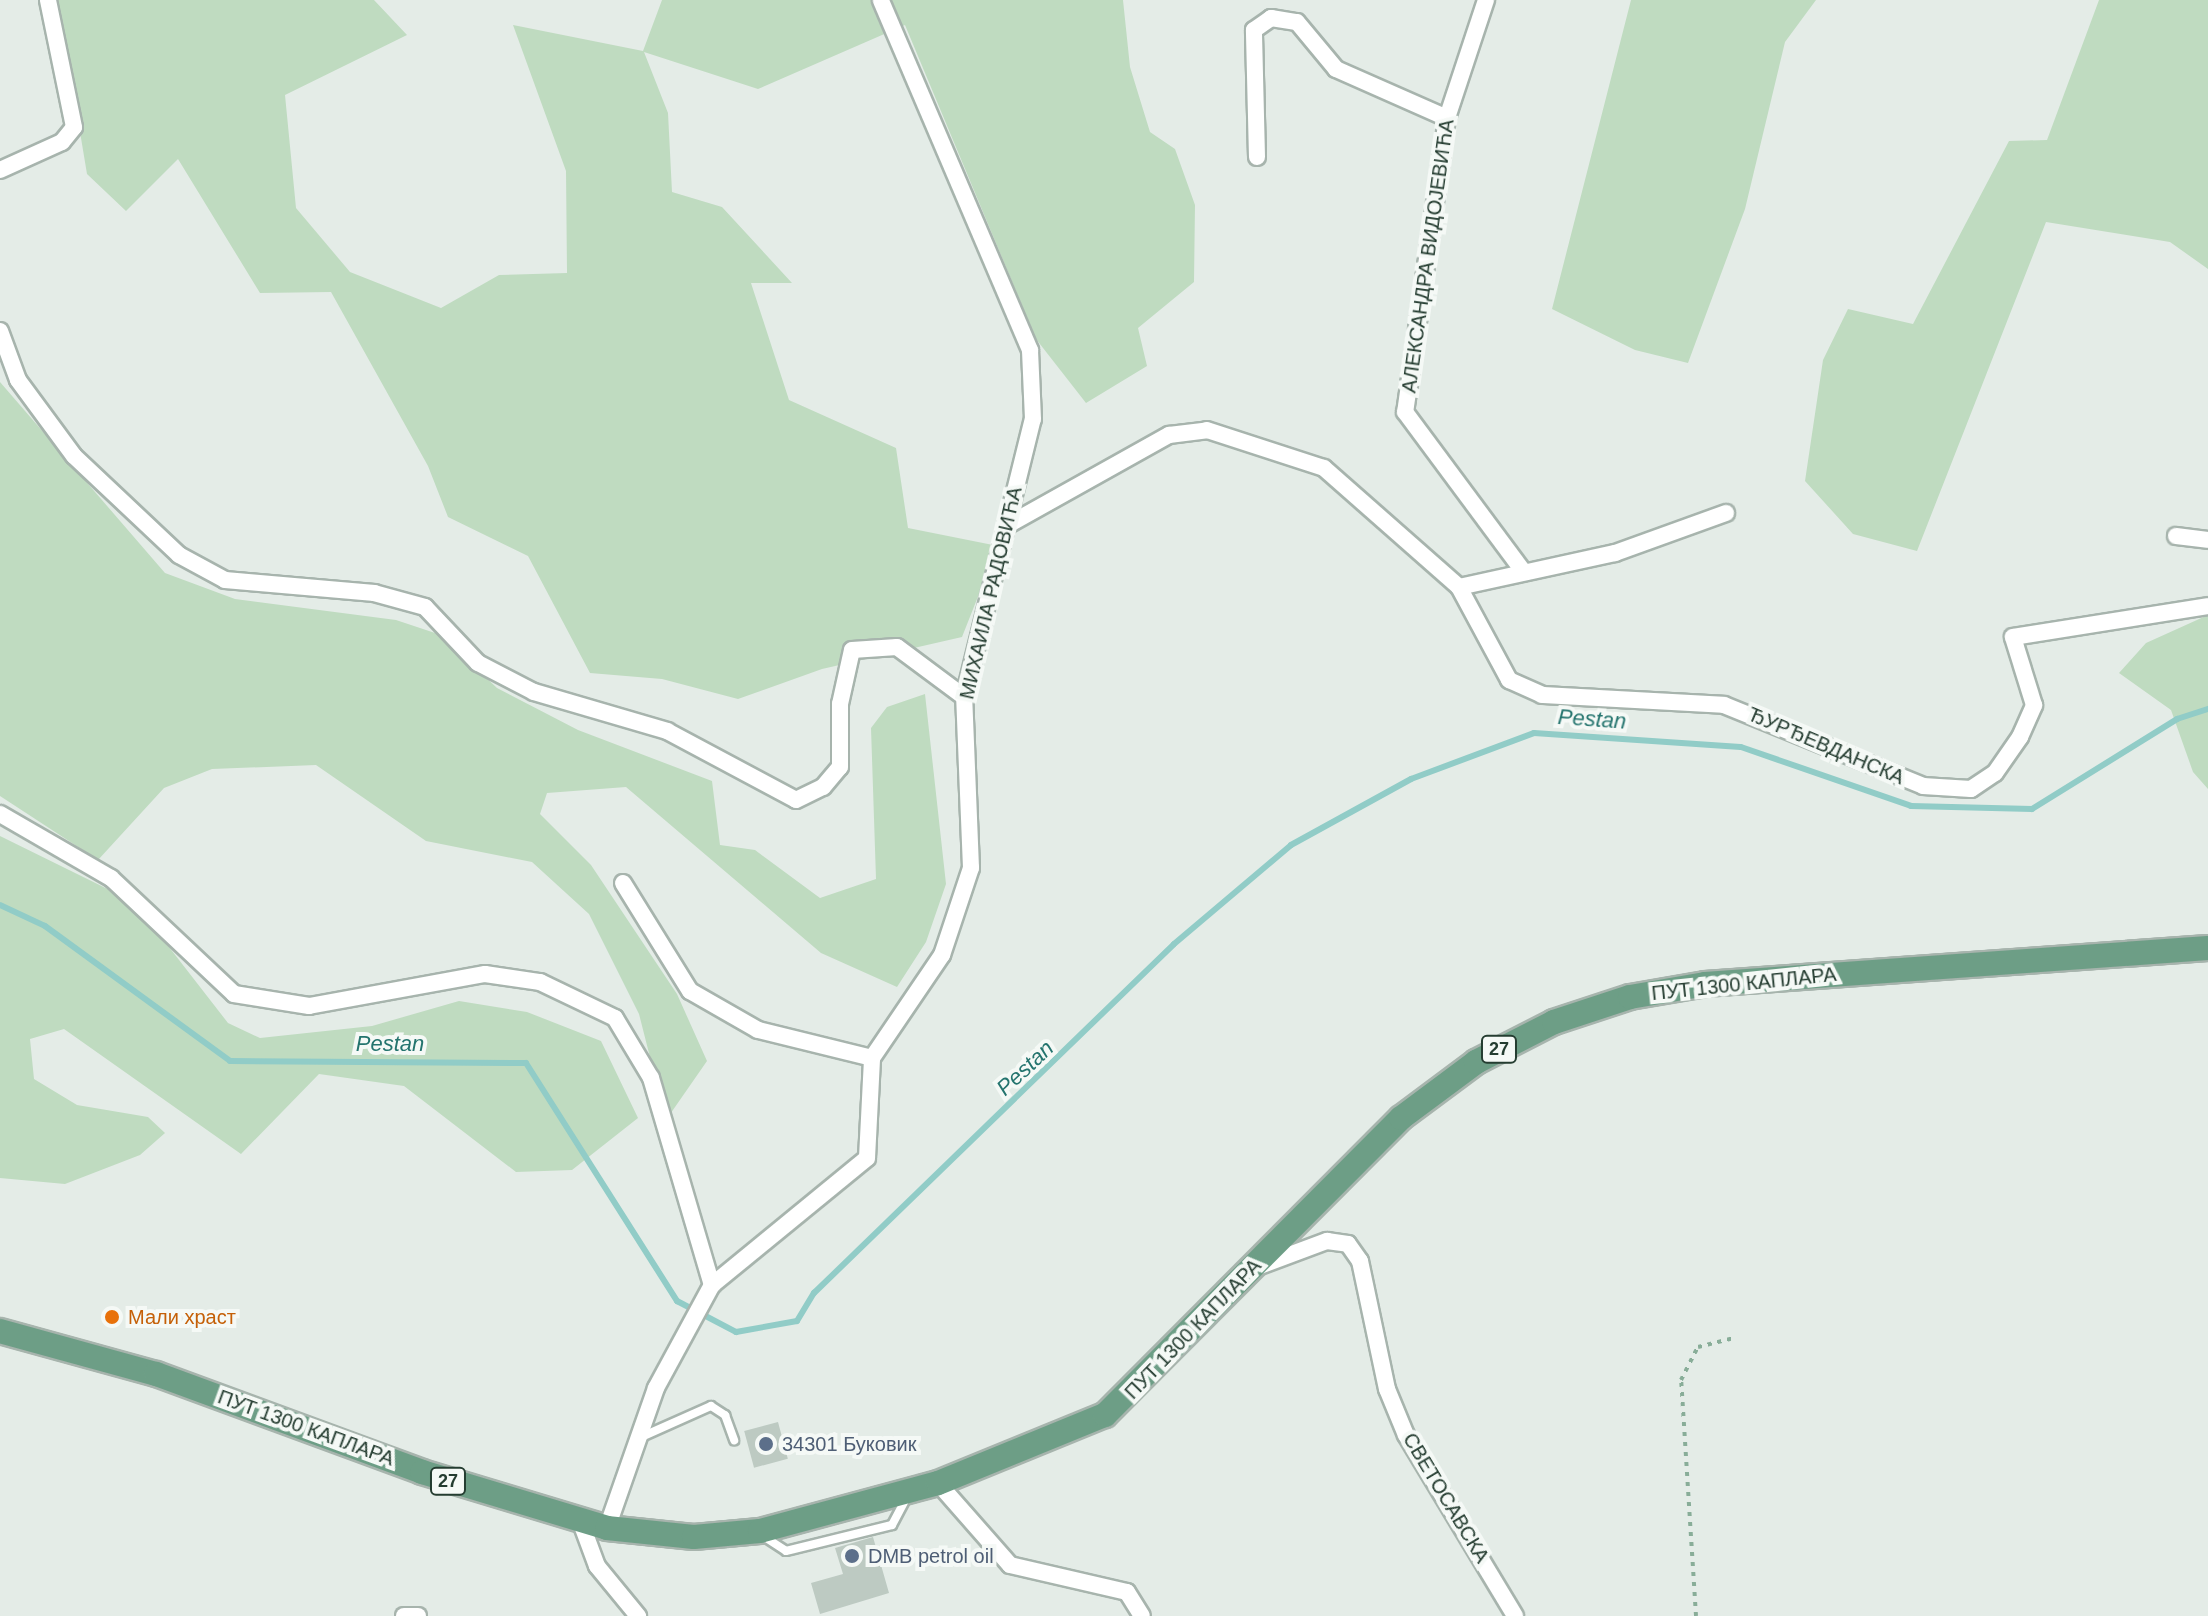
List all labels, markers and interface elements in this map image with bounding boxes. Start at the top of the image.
street label: АЛЕКСАНДРА ВИДОЈЕВИЋА [1397,118,1459,394]
street label: МИХАИЛА РАДОВИЋА [955,484,1027,702]
street label: ЂУРЂЕВДАНСКА [1744,702,1908,790]
water label: Pestan [1557,703,1627,735]
street label: ПУТ 1300 КАПЛАРА [1650,962,1838,1006]
water label: Pestan [356,1031,424,1057]
water label: Pestan [991,1035,1059,1101]
road number: 27 [1479,1035,1519,1063]
street label: ПУТ 1300 КАПЛАРА [1120,1254,1266,1404]
place label: Мали храст [128,1305,236,1329]
marker: Мали храст [103,1308,121,1326]
street label: ПУТ 1300 КАПЛАРА [215,1385,397,1471]
street label: СВЕТОСАВСКА [1398,1429,1494,1567]
place label: 34301 Буковик [782,1432,917,1456]
marker: 34301 Буковик [757,1435,775,1453]
road number: 27 [428,1467,468,1495]
place label: DMB petrol oil [868,1544,994,1568]
marker: DMB petrol oil [843,1547,861,1565]

